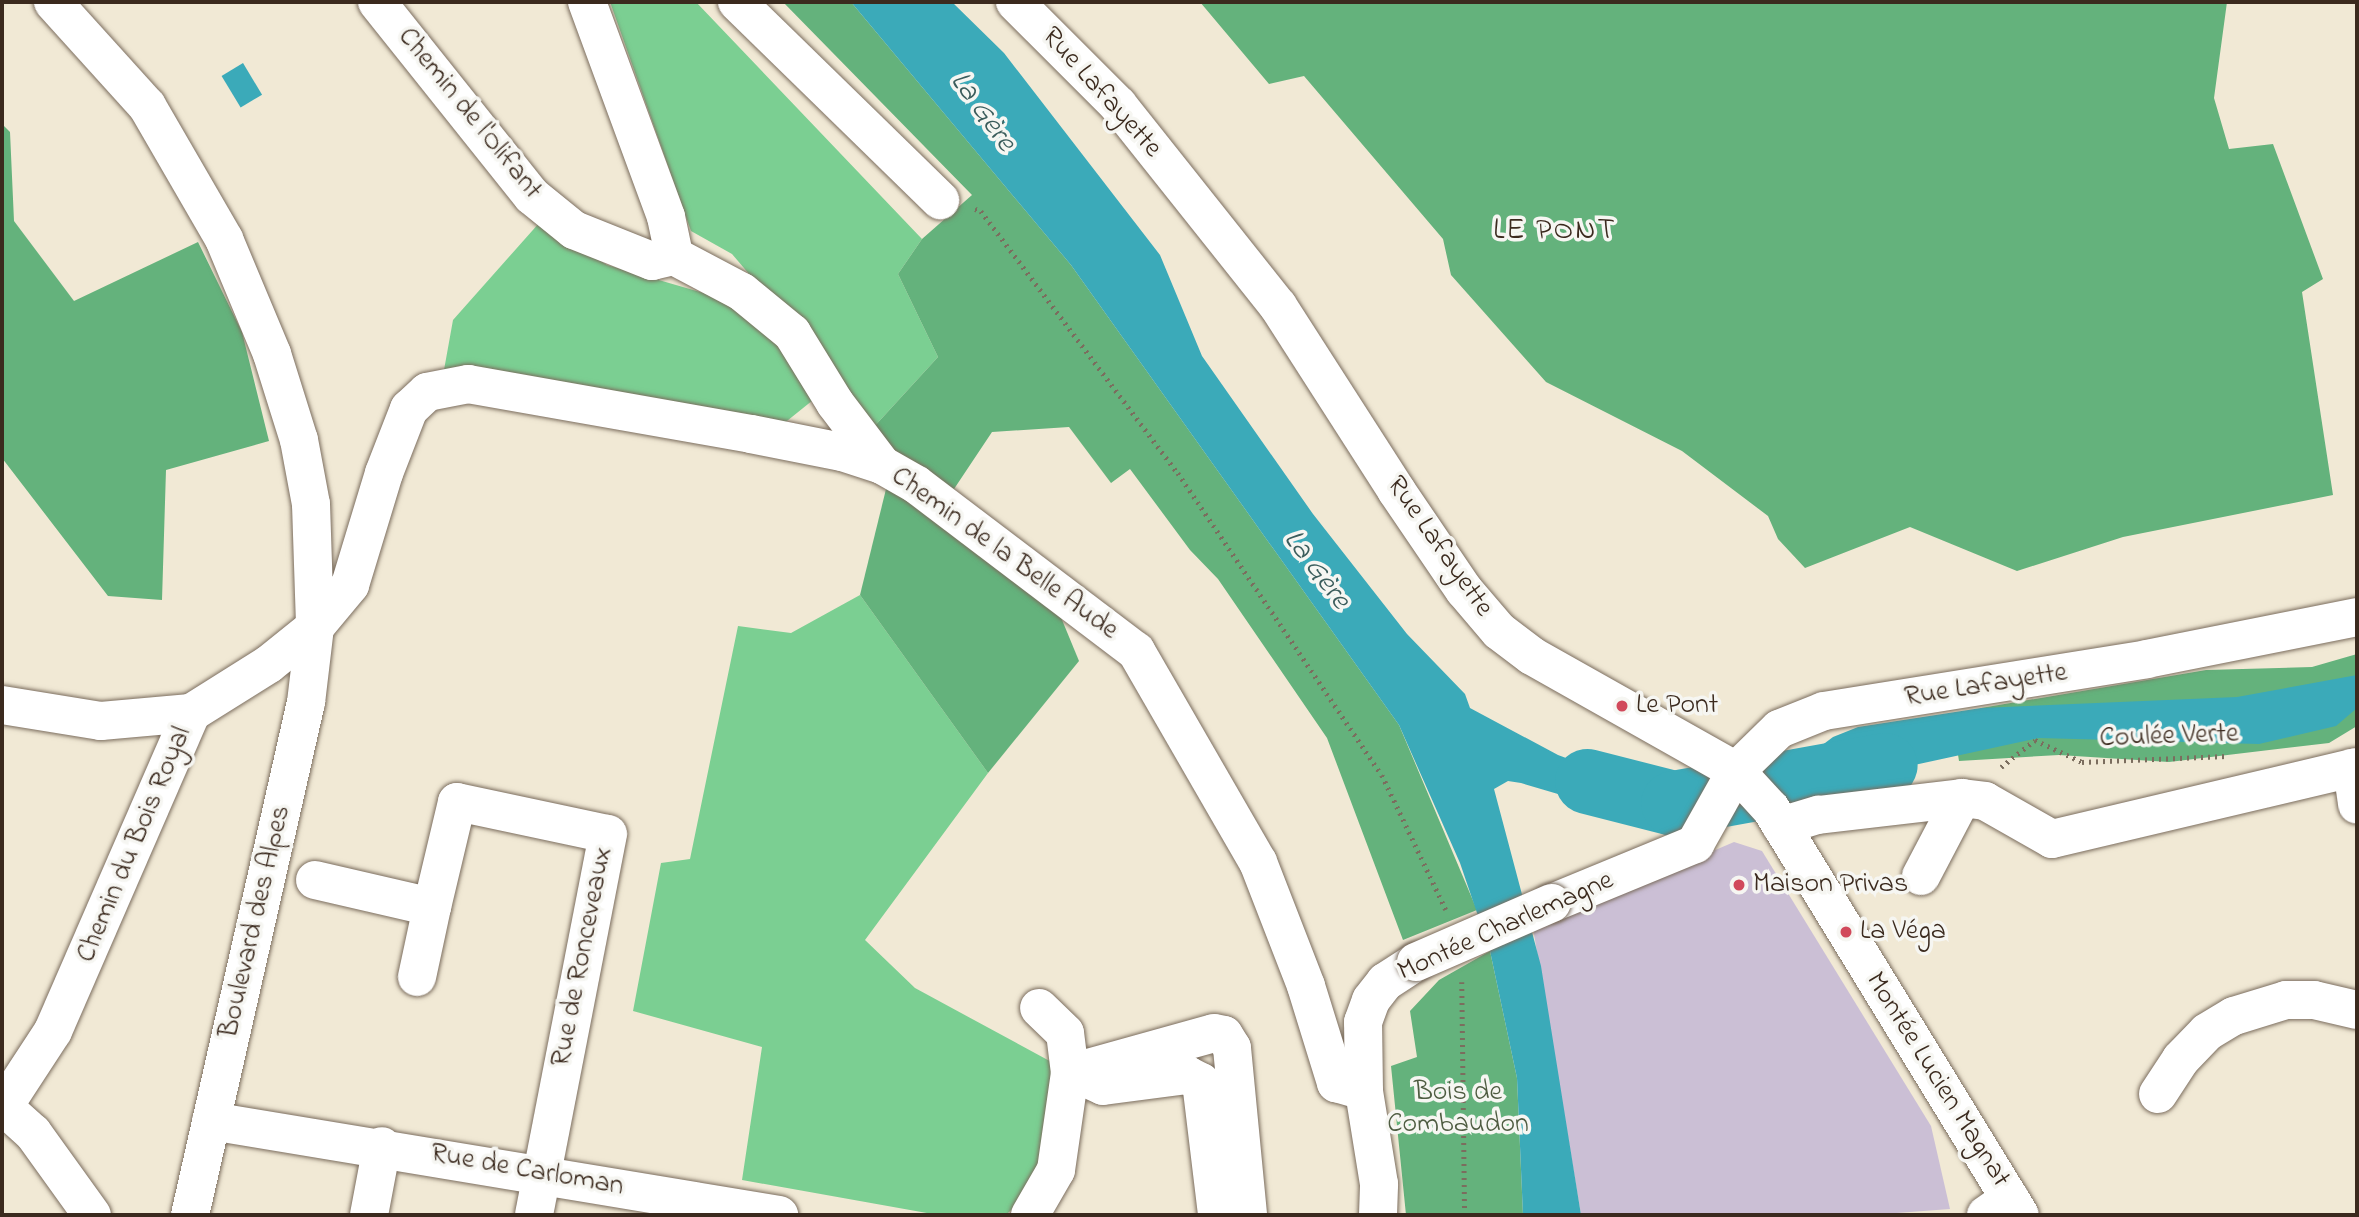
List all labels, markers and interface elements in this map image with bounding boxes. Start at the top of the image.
street label: Chemin de l'Olifant [390,21,548,207]
street label: Rue Lafayette [1034,21,1168,165]
water label: La Gère [941,65,1023,159]
district label: LE PONT [1494,213,1616,249]
street label: Chemin de la Belle Aude [884,460,1124,648]
street label: Rue Lafayette [1378,470,1500,624]
water label: La Gère [1275,523,1357,617]
street label: Rue Lafayette [1902,657,2070,715]
place label: Le Pont [1636,689,1718,723]
marker: Le Pont [1614,698,1630,714]
street label: Coulée Verte [2099,718,2239,756]
street label: Chemin du Bois Royal [70,722,200,968]
street label: Boulevard des Alpes [213,803,299,1041]
street label: Rue de Ronceveaux [545,844,621,1070]
street label: Montée Charlemagne [1393,864,1619,990]
place label: Maison Privas [1753,868,1908,902]
marker: Maison Privas [1731,877,1747,893]
place label: La Véga [1860,915,1946,949]
marker: La Véga [1838,924,1854,940]
street label: Montée Lucien Magnat [1857,966,2017,1194]
park label: Bois de Combaudon [1387,1076,1529,1142]
street label: Rue de Carloman [428,1137,626,1205]

